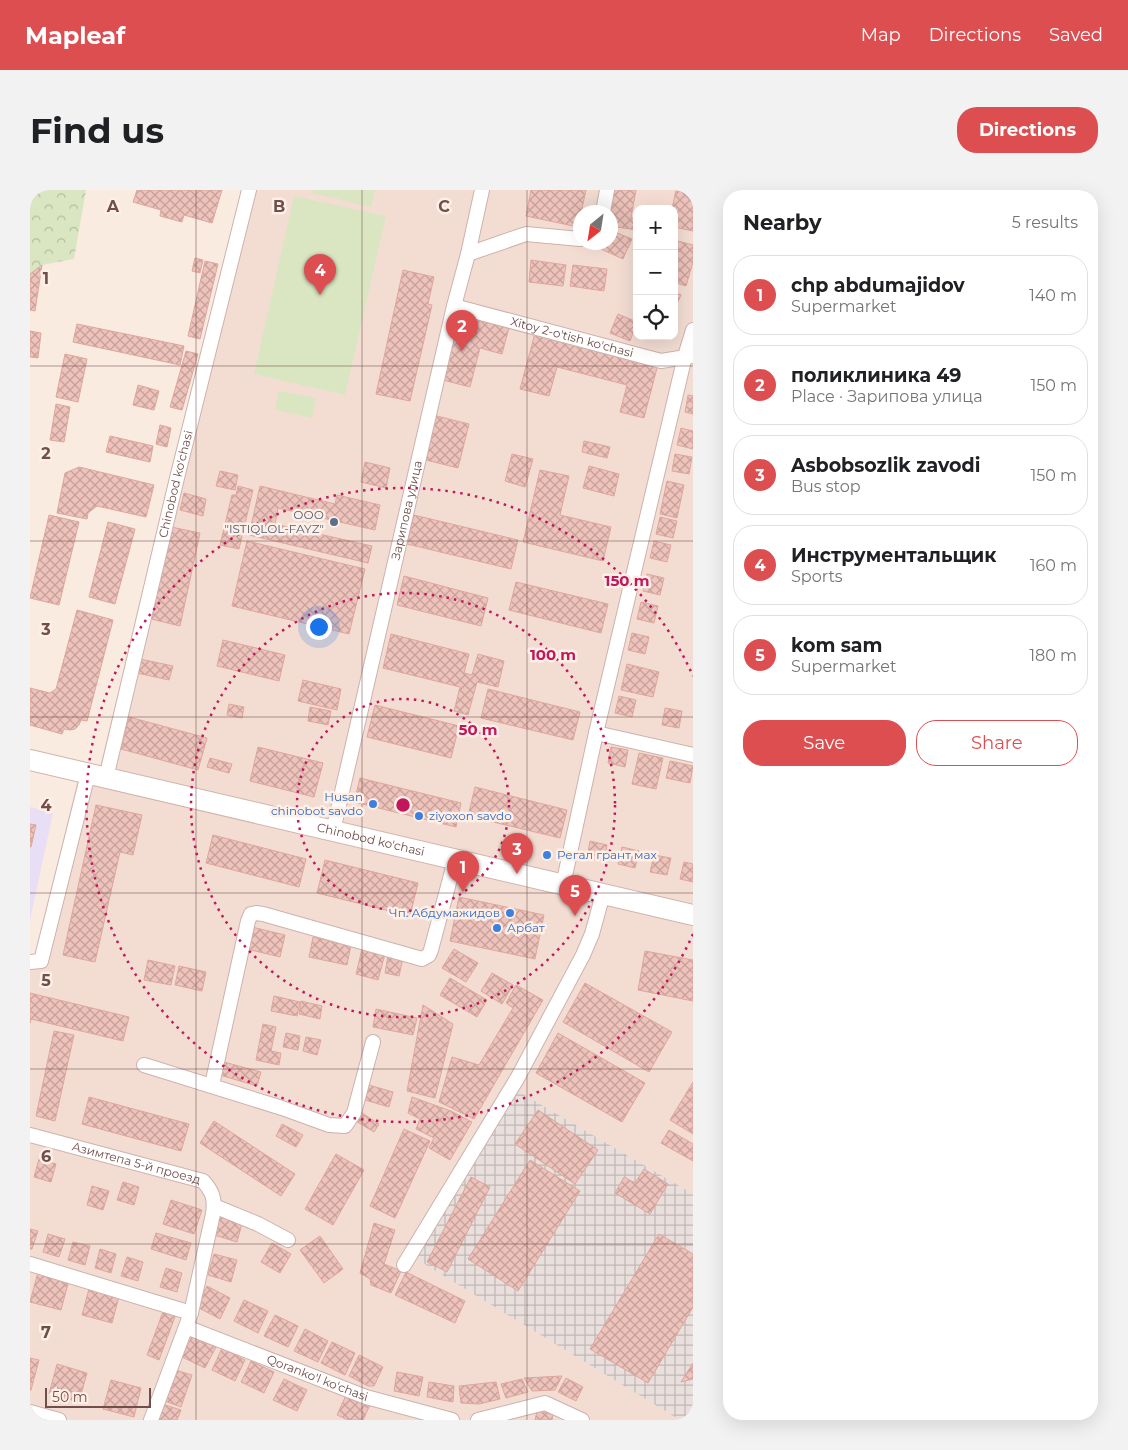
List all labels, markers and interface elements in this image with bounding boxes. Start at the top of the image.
text: Mapleaf [25,21,125,50]
text: Map [861,24,901,46]
text: Directions [929,24,1021,46]
text: Saved [1049,24,1103,46]
button: Directions [957,107,1098,153]
text: Find us [30,109,164,152]
text: A [106,197,120,216]
text: B [273,197,285,216]
text: C [438,197,450,216]
north arrow [573,205,618,250]
map controls [633,205,678,340]
button: + [633,205,678,250]
text: Nearby [743,210,822,235]
text: 5 results [1012,213,1078,232]
button: − [633,250,678,295]
pin: 4 [304,254,336,295]
text: 1 [43,269,49,288]
text: chp abdumajidov [791,274,965,297]
text: 1 [757,286,763,305]
text: 140 m [1029,286,1077,305]
button: locate [633,295,678,340]
text: Supermarket [791,297,897,316]
pin: 2 [446,310,478,351]
street label: Xitoy 2-o'tish ko'chasi [509,313,635,360]
text: поликлиника 49 [791,364,961,387]
text: 2 [755,376,765,395]
text: 150 m [1030,376,1077,395]
text: Place · Зарипова улица [791,387,983,406]
street label: Chinobod ko'chasi [155,429,196,539]
text: 2 [41,444,51,463]
text: Asbobsozlik zavodi [791,454,980,477]
street label: Зарипова улица [388,459,425,561]
text: 3 [755,466,765,485]
text: 150 m [1030,466,1077,485]
text: Bus stop [791,477,861,496]
place label: ООО "ISTIQLOL-FAYZ" [224,507,324,536]
marker: ООО "ISTIQLOL-FAYZ" [328,516,340,528]
text: Инструментальщик [791,544,997,567]
text: 4 [754,556,766,575]
text: 160 m [1030,556,1077,575]
text: Sports [791,567,843,586]
text: 150 m [605,571,649,590]
your location [306,614,332,640]
text: 3 [40,620,51,639]
text: kom sam [791,634,883,657]
text: 100 m [530,645,576,664]
text: 5 [755,646,765,665]
text: 180 m [1029,646,1077,665]
text: Supermarket [791,657,897,676]
text: 50 m [458,720,498,739]
button: Save [743,720,906,766]
button: Share [916,720,1078,766]
place label: Husan chinobot savdo [271,789,363,818]
text: 4 [40,796,52,815]
centre of rings [394,796,412,814]
marker: Husan chinobot savdo [367,798,379,810]
place label: ziyoxon savdo [429,808,512,823]
marker: ziyoxon savdo [413,810,425,822]
street label: Chinobod ko'chasi [316,819,426,859]
pin: 3 [501,833,533,874]
place label: Регал грант мах [557,847,657,862]
marker: Регал грант мах [541,849,553,861]
pin: 1 [447,851,479,892]
pin: 5 [559,875,591,916]
place label: Чп. Абдумажидов [389,905,500,920]
marker: Чп. Абдумажидов [504,907,516,919]
place label: Арбат [507,920,545,935]
marker: Арбат [491,922,503,934]
text: 5 [41,971,51,990]
street label: Азимтепа 5-й проезд [70,1138,203,1187]
text: 6 [41,1147,51,1166]
text: 7 [41,1323,51,1342]
street label: Qoranko'l ko'chasi [265,1351,370,1404]
scale bar [45,1385,151,1408]
text: 50 m [52,1388,88,1406]

